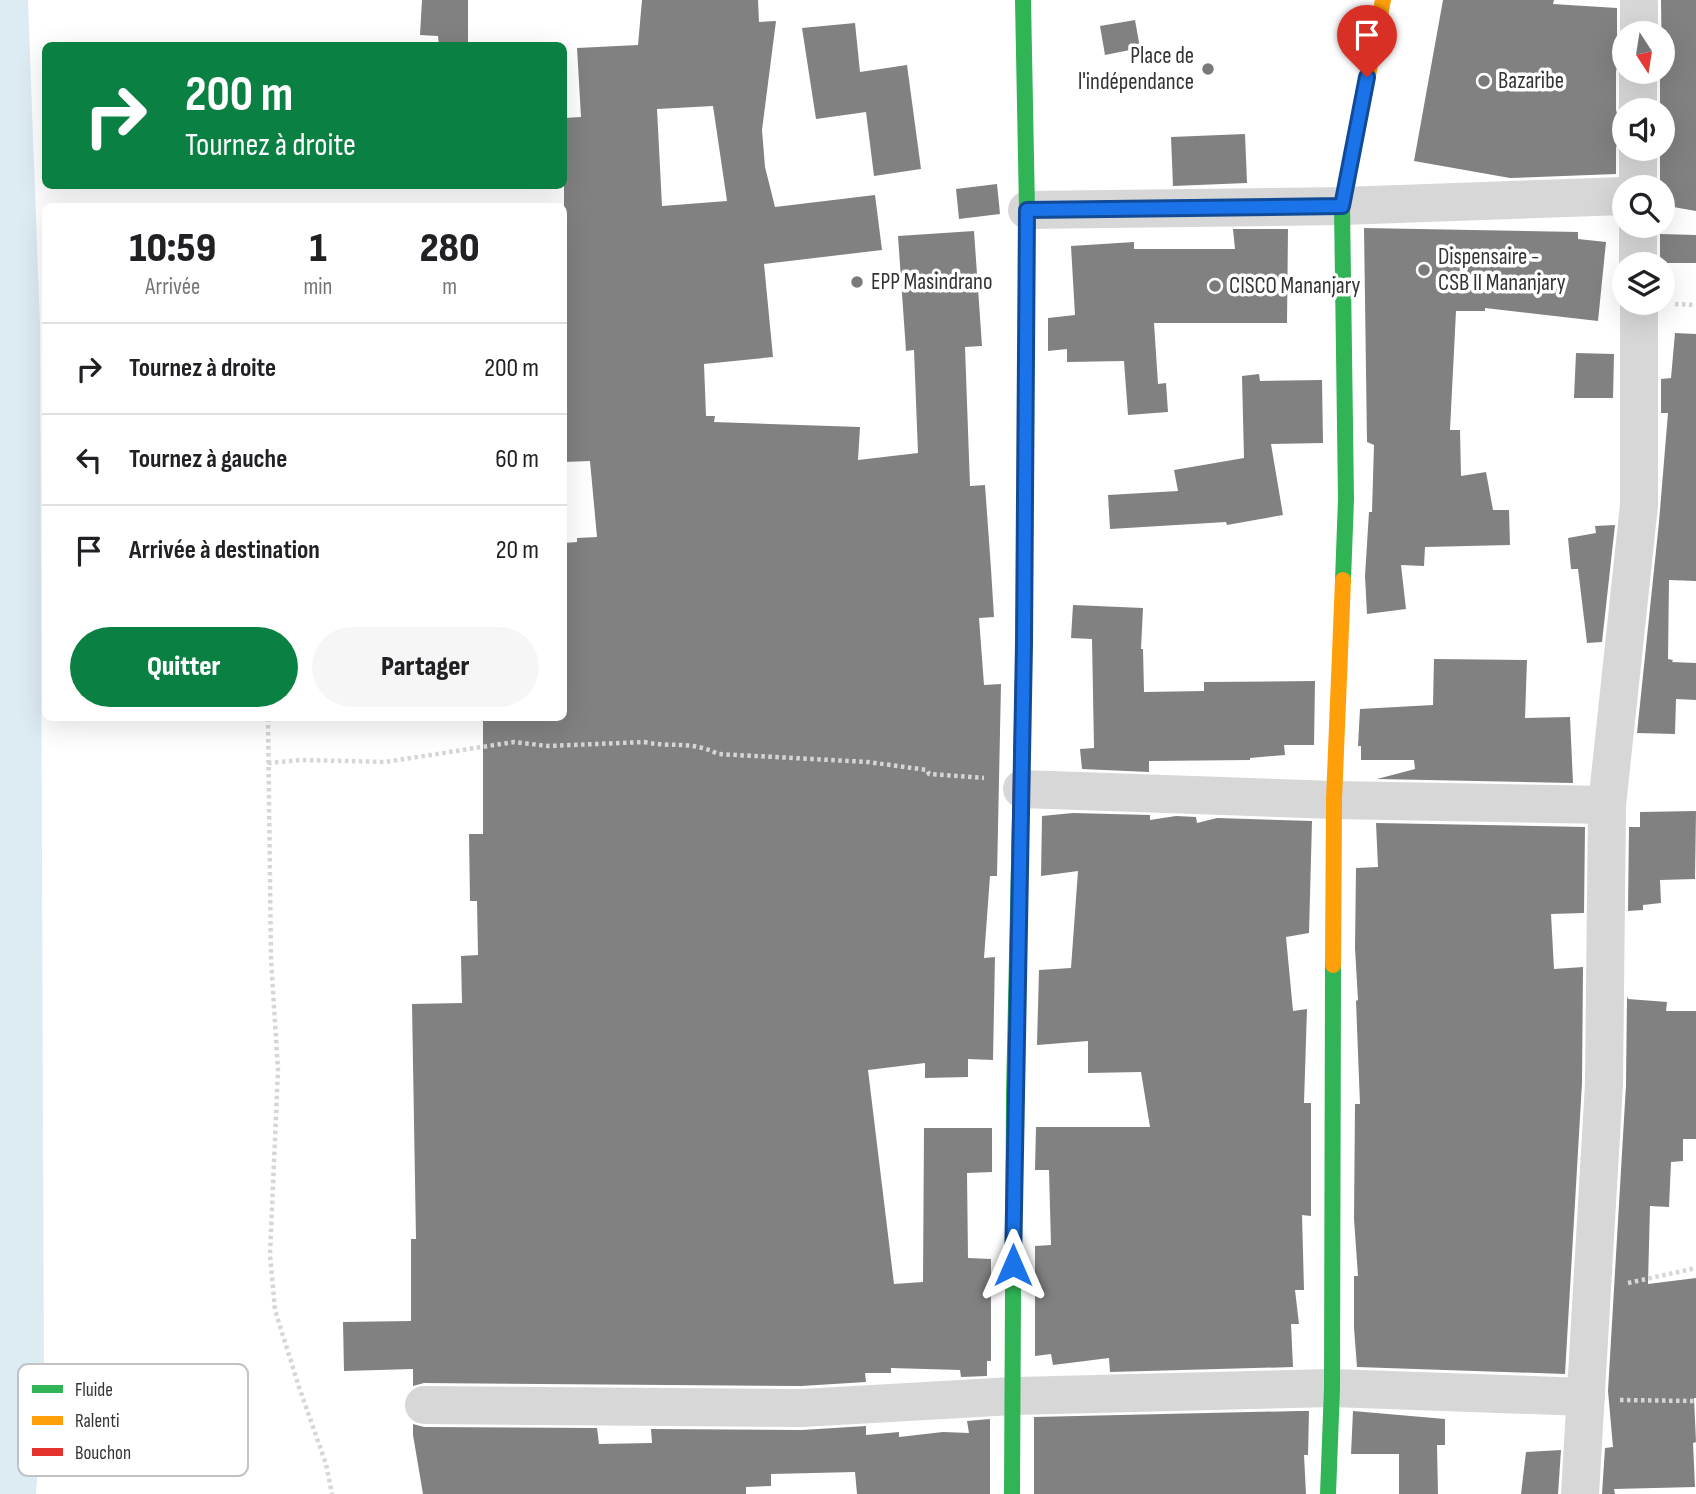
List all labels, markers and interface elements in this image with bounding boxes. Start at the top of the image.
pin [1337,5,1397,77]
icon: arrive [1348,16,1386,54]
north arrow [1612,21,1675,84]
map controls [1612,21,1675,315]
place label: Place de l'indépendance [1078,42,1194,96]
marker: Place de l'indépendance [1200,61,1216,77]
text: 200 m [185,66,293,125]
place label: Bazaribe [1498,67,1564,95]
icon: right [70,70,161,161]
marker: Bazaribe [1476,73,1492,89]
button: sound [1612,98,1675,161]
text: Tournez à droite [185,126,356,165]
button: search [1612,175,1675,238]
text: 10:59 [129,223,216,274]
text: 1 [309,223,327,274]
text: 280 [420,223,480,274]
place label: Dispensaire - CSB II Mananjary [1438,243,1566,297]
button: layers [1612,252,1675,315]
marker: Dispensaire - CSB II Mananjary [1416,262,1432,278]
place label: EPP Masindrano [871,268,993,296]
place label: CISCO Mananjary [1229,272,1360,300]
text: Arrivée [145,273,200,301]
text: min [304,273,332,301]
text: m [442,273,457,301]
marker: EPP Masindrano [849,274,865,290]
marker: CISCO Mananjary [1207,278,1223,294]
icon: right [70,350,108,388]
text: Tournez à droite [129,353,276,384]
text: 200 m [484,353,539,384]
icon: left [70,441,108,479]
text: Tournez à gauche [129,444,287,475]
text: 60 m [495,444,539,475]
icon: arrive [70,532,108,570]
text: Arrivée à destination [129,535,320,566]
text: 20 m [496,535,539,566]
button: Quitter [70,627,298,707]
button: Partager [312,627,539,707]
position arrow [976,1228,1050,1302]
legend [18,1364,248,1476]
text: Fluide [75,1379,113,1402]
text: Ralenti [75,1410,120,1433]
text: Bouchon [75,1442,131,1465]

